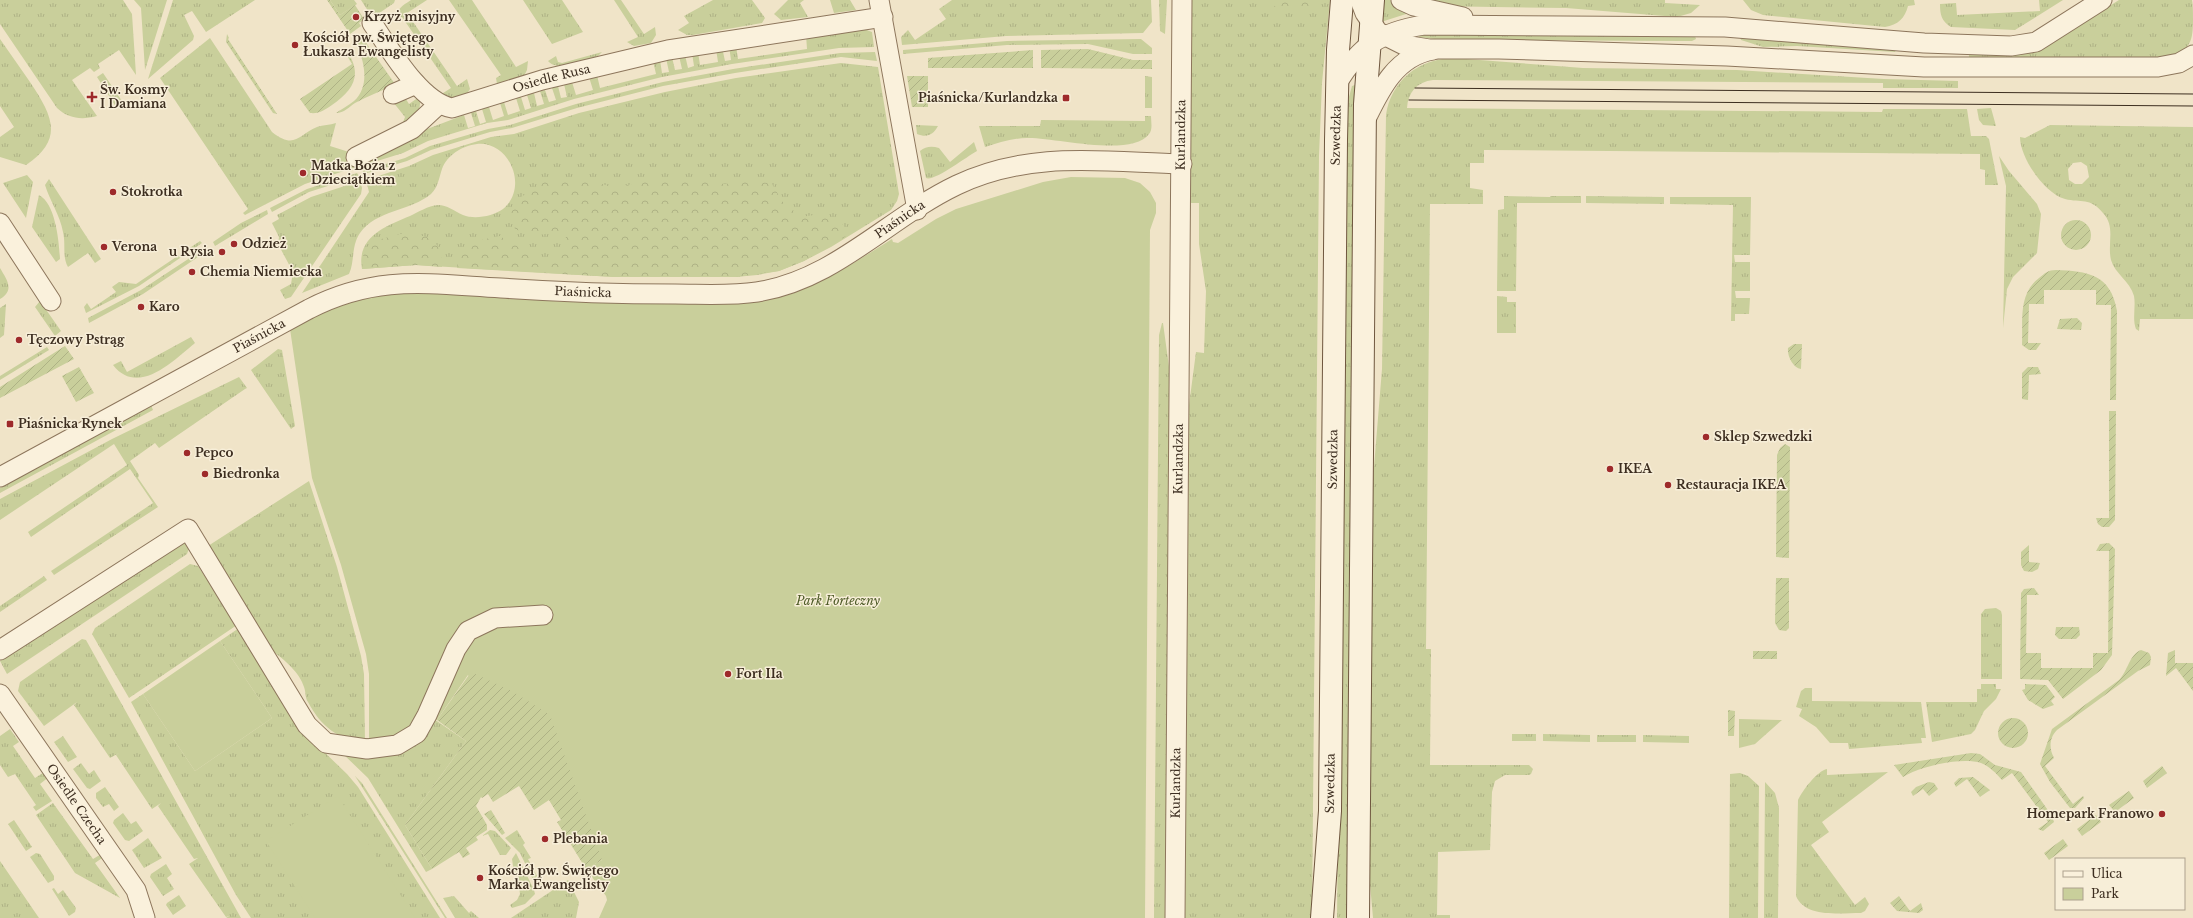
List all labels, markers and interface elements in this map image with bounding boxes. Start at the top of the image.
place label: Krzyż misyjny [364,9,456,24]
marker: Krzyż misyjny [351,12,361,22]
place label: Kościół pw. Świętego Łukasza Ewangelisty [303,29,434,59]
marker: Kościół pw. Świętego Łukasza Ewangelisty [290,40,300,50]
street label: Osiedle Rusa [511,61,592,96]
place label: Św. Kosmy I Damiana [100,81,168,111]
place label: Piaśnicka/Kurlandzka [918,90,1058,105]
marker: Św. Kosmy I Damiana [87,92,97,102]
marker: Piaśnicka/Kurlandzka [1061,93,1071,103]
street label: Kurlandzka [1173,99,1188,170]
street label: Szwedzka [1328,105,1344,165]
place label: Matka Boża z Dzieciątkiem [311,158,396,187]
marker: Matka Boża z Dzieciątkiem [298,168,308,178]
place label: Stokrotka [121,184,183,199]
marker: Stokrotka [108,187,118,197]
street label: Piaśnicka [872,197,928,241]
place label: Odzież [242,236,287,251]
place label: Verona [111,239,157,254]
marker: Odzież [229,239,239,249]
marker: Verona [99,242,109,252]
place label: u Rysia [169,244,214,259]
marker: u Rysia [217,247,227,257]
place label: Chemia Niemiecka [200,264,322,279]
marker: Chemia Niemiecka [187,267,197,277]
street label: Piaśnicka [554,283,612,300]
place label: Karo [149,299,180,314]
marker: Karo [136,302,146,312]
street label: Piaśnicka [230,315,288,356]
place label: Tęczowy Pstrąg [27,332,125,347]
marker: Tęczowy Pstrąg [14,335,24,345]
place label: Piaśnicka Rynek [18,416,123,431]
marker: Piaśnicka Rynek [5,419,15,429]
street label: Kurlandzka [1170,423,1186,494]
street label: Szwedzka [1325,429,1340,489]
place label: Sklep Szwedzki [1714,429,1813,444]
marker: Sklep Szwedzki [1701,432,1711,442]
place label: Pepco [195,445,233,460]
marker: Pepco [182,448,192,458]
place label: IKEA [1618,461,1653,476]
marker: IKEA [1605,464,1615,474]
place label: Biedronka [213,466,280,481]
marker: Biedronka [200,469,210,479]
place label: Restauracja IKEA [1676,477,1787,492]
marker: Restauracja IKEA [1663,480,1673,490]
park label: Park Forteczny [795,593,881,608]
place label: Fort IIa [736,666,783,681]
marker: Fort IIa [723,669,733,679]
street label: Kurlandzka [1168,747,1183,818]
street label: Szwedzka [1322,753,1338,813]
street label: Osiedle Czecha [44,761,110,847]
place label: Homepark Franowo [2027,806,2154,821]
marker: Homepark Franowo [2157,809,2167,819]
place label: Plebania [553,831,608,846]
marker: Plebania [540,834,550,844]
legend [2055,858,2185,910]
place label: Kościół pw. Świętego Marka Ewangelisty [488,862,619,892]
text: Ulica [2091,866,2123,881]
marker: Kościół pw. Świętego Marka Ewangelisty [475,873,485,883]
text: Park [2091,886,2119,901]

